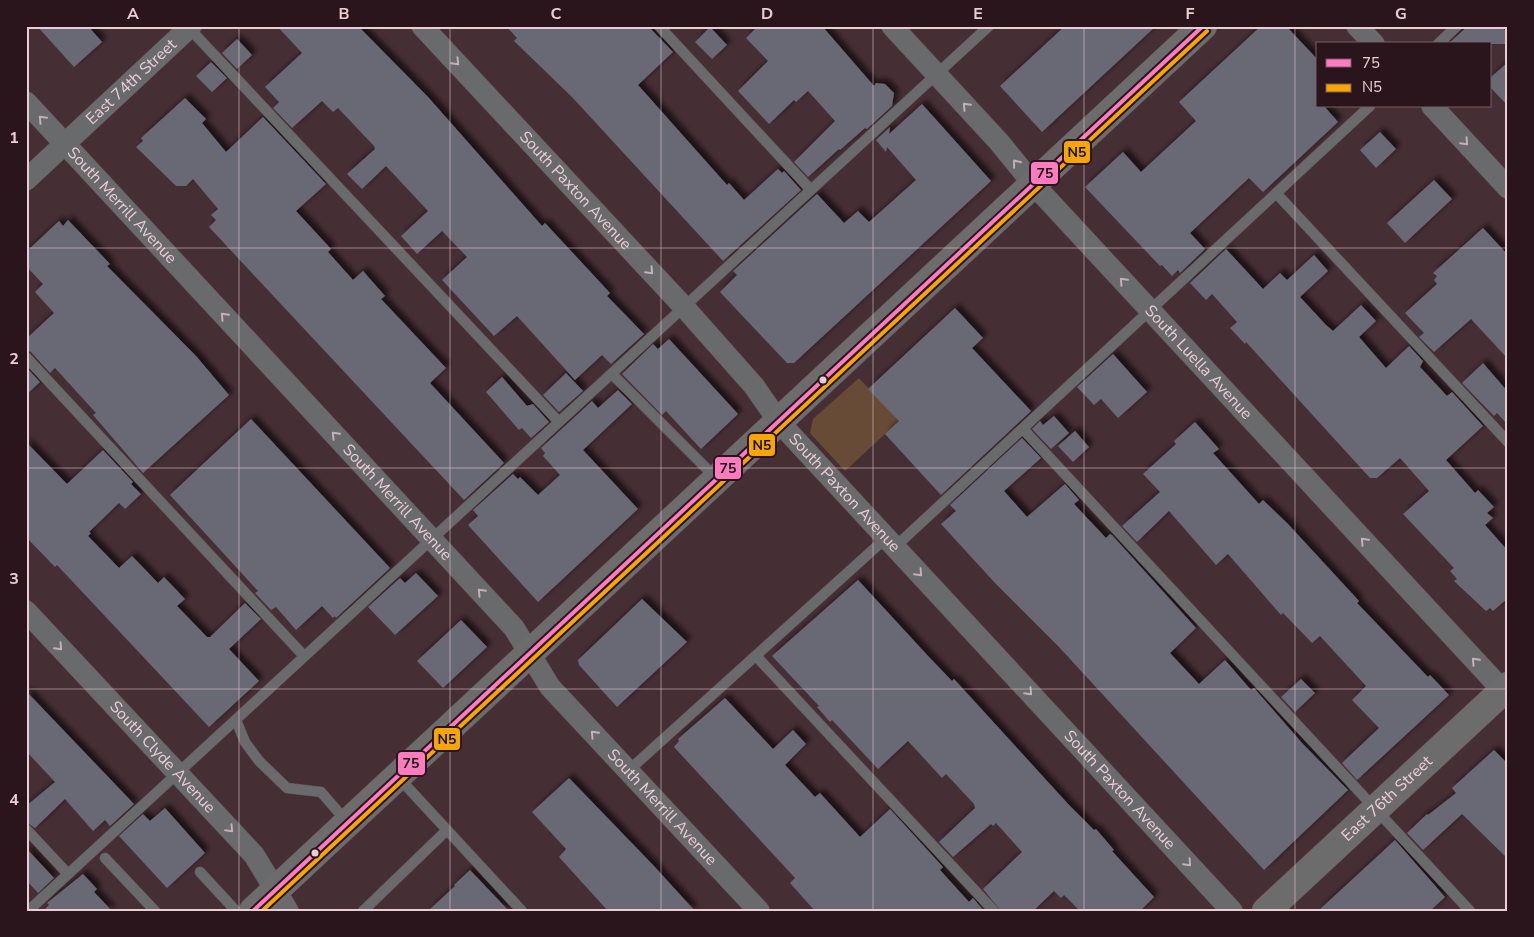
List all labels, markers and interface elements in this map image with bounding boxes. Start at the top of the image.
text: A [127,3,139,25]
text: B [338,3,350,25]
text: C [551,3,562,25]
text: D [761,3,773,25]
text: E [973,3,983,25]
text: F [1186,3,1195,25]
text: G [1395,3,1407,25]
street label: East 74th Street [81,34,182,130]
legend [1316,42,1492,108]
text: 75 [1362,53,1380,73]
one-way arrow [450,56,459,65]
text: N5 [1362,77,1382,97]
one-way arrow [963,103,972,112]
one-way arrow [39,116,48,125]
street label: South Paxton Avenue [514,126,636,255]
text: 1 [9,127,19,149]
one-way arrow [1459,136,1468,145]
line badge: N5 [1063,140,1091,164]
street label: South Merrill Avenue [62,142,182,269]
text: N5 [1068,143,1086,162]
one-way arrow [1014,160,1022,169]
line badge: 75 [1030,161,1059,185]
text: 75 [1037,164,1053,183]
one-way arrow [644,265,653,274]
one-way arrow [1120,278,1129,287]
street label: South Luella Avenue [1140,300,1257,424]
one-way arrow [221,312,230,321]
text: 2 [9,348,19,370]
unlabelled marker [818,375,828,385]
street label: South Paxton Avenue [784,428,905,557]
one-way arrow [331,431,340,440]
line badge: N5 [748,433,776,457]
text: N5 [753,436,771,455]
street label: South Merrill Avenue [338,439,457,565]
line badge: 75 [714,456,742,480]
text: 75 [720,459,736,478]
one-way arrow [1361,538,1370,547]
one-way arrow [913,567,922,576]
text: 3 [9,568,19,590]
one-way arrow [478,589,487,598]
one-way arrow [54,641,63,650]
one-way arrow [1471,657,1480,666]
one-way arrow [1023,687,1032,696]
street label: South Clyde Avenue [105,696,221,818]
street label: South Paxton Avenue [1059,725,1181,854]
line badge: N5 [433,727,461,751]
text: N5 [438,730,456,749]
one-way arrow [591,731,600,740]
street label: South Merrill Avenue [602,744,722,870]
line badge: 75 [397,751,426,776]
street label: East 76th Street [1337,751,1437,846]
text: 75 [403,754,419,773]
text: 4 [9,789,19,811]
one-way arrow [224,824,233,833]
unlabelled marker [310,848,320,858]
one-way arrow [1182,857,1191,866]

